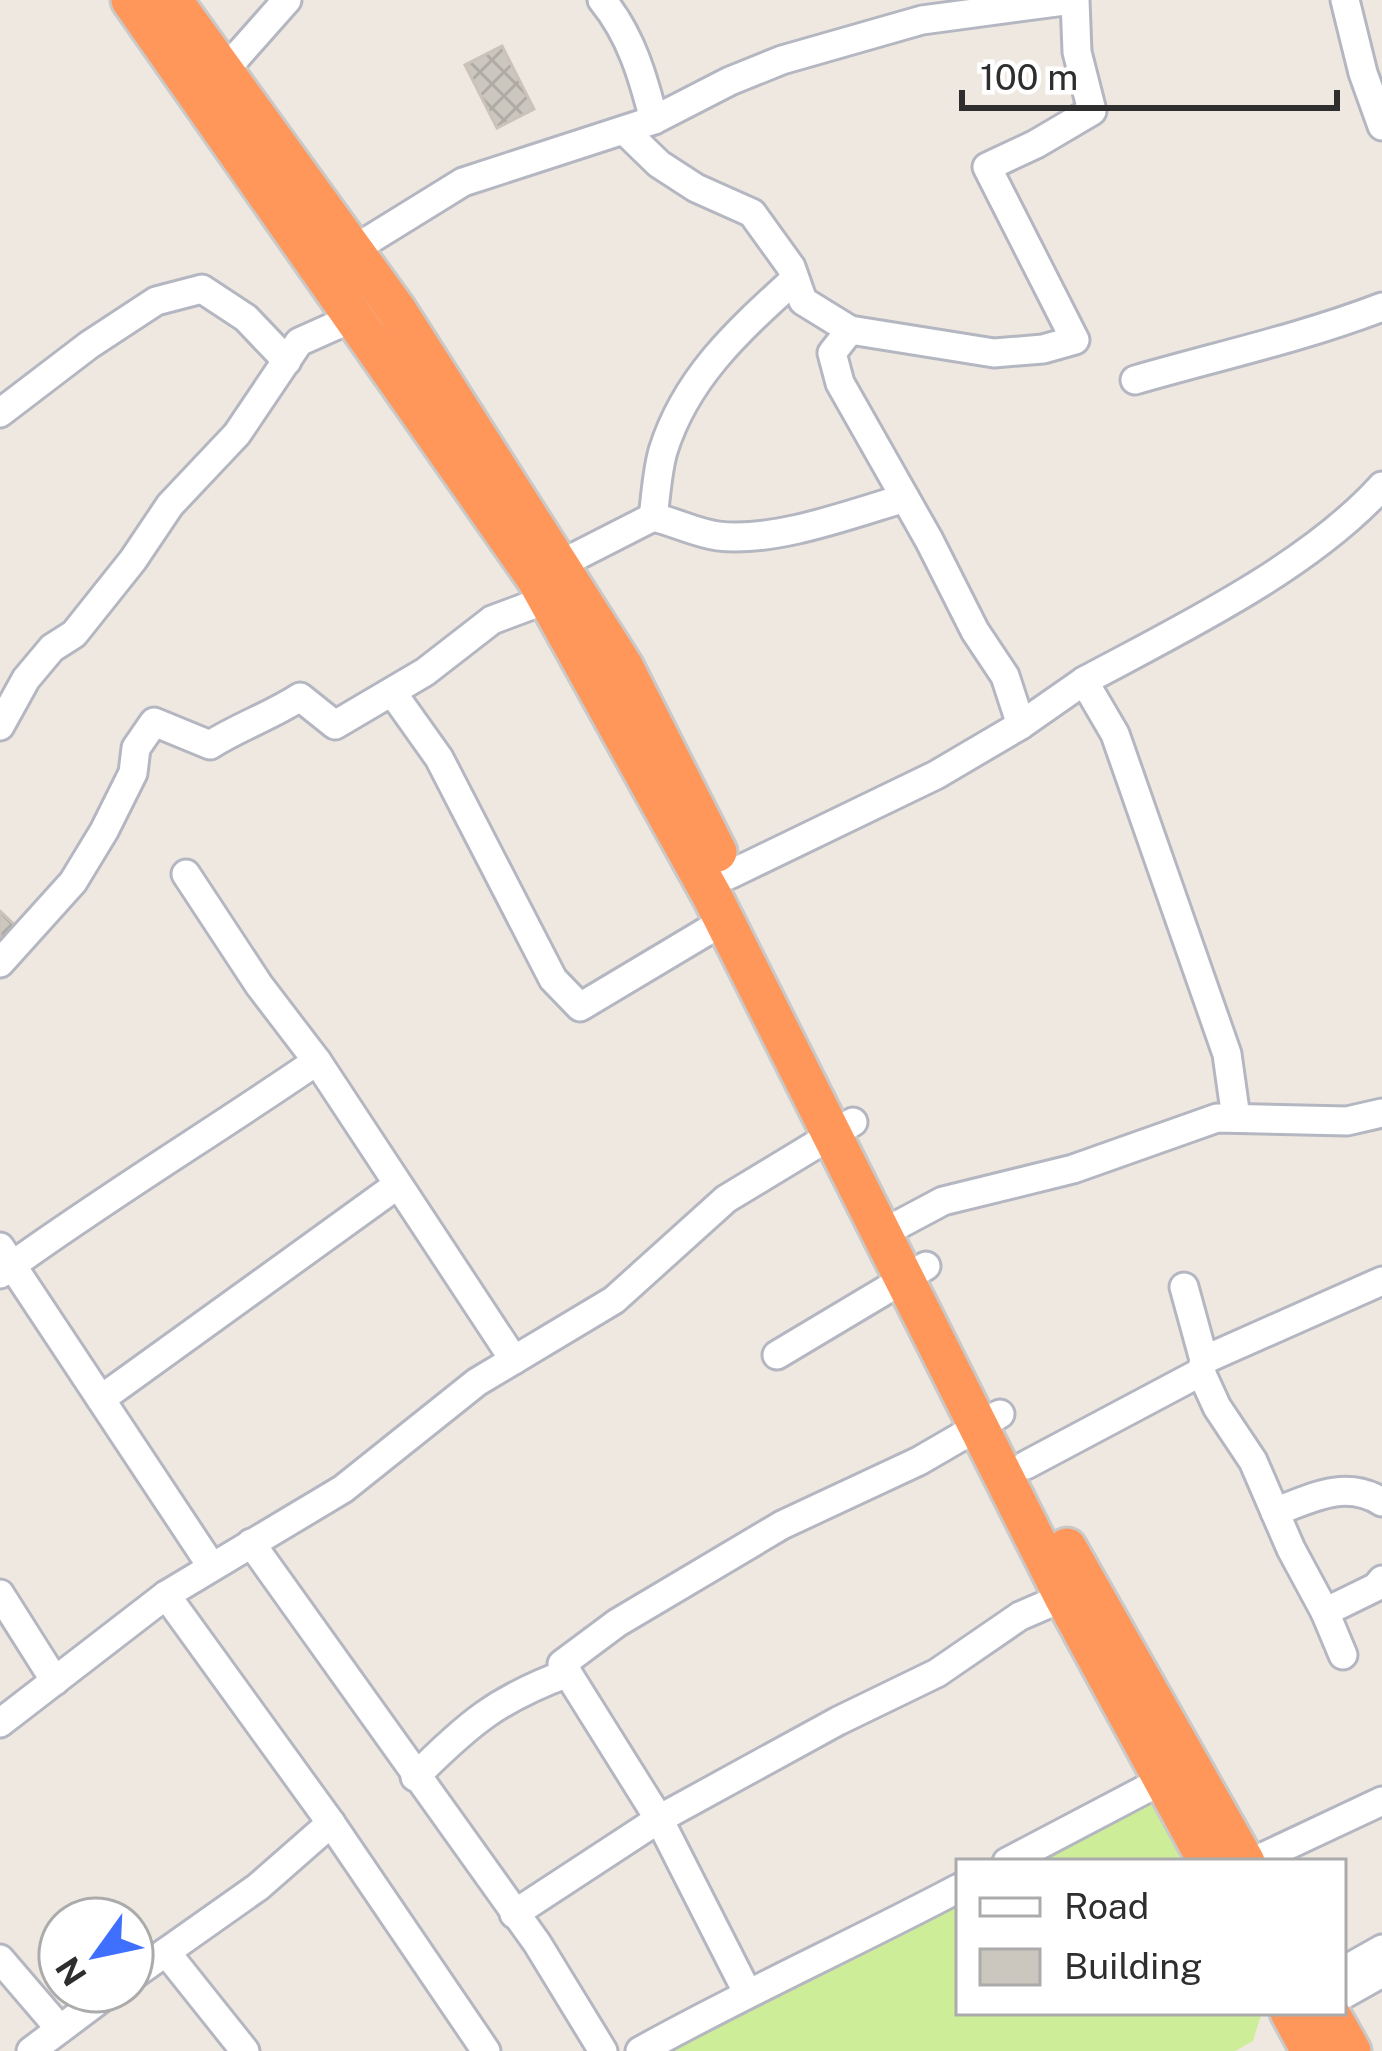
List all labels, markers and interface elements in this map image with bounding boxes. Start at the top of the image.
scale bar [962,36,1337,110]
text: 100 m [980,56,1078,98]
legend [956,1859,1346,2015]
text: Road [1064,1885,1149,1927]
north arrow [36,1895,156,2015]
text: Building [1064,1945,1202,1987]
text: N [48,1950,94,1993]

